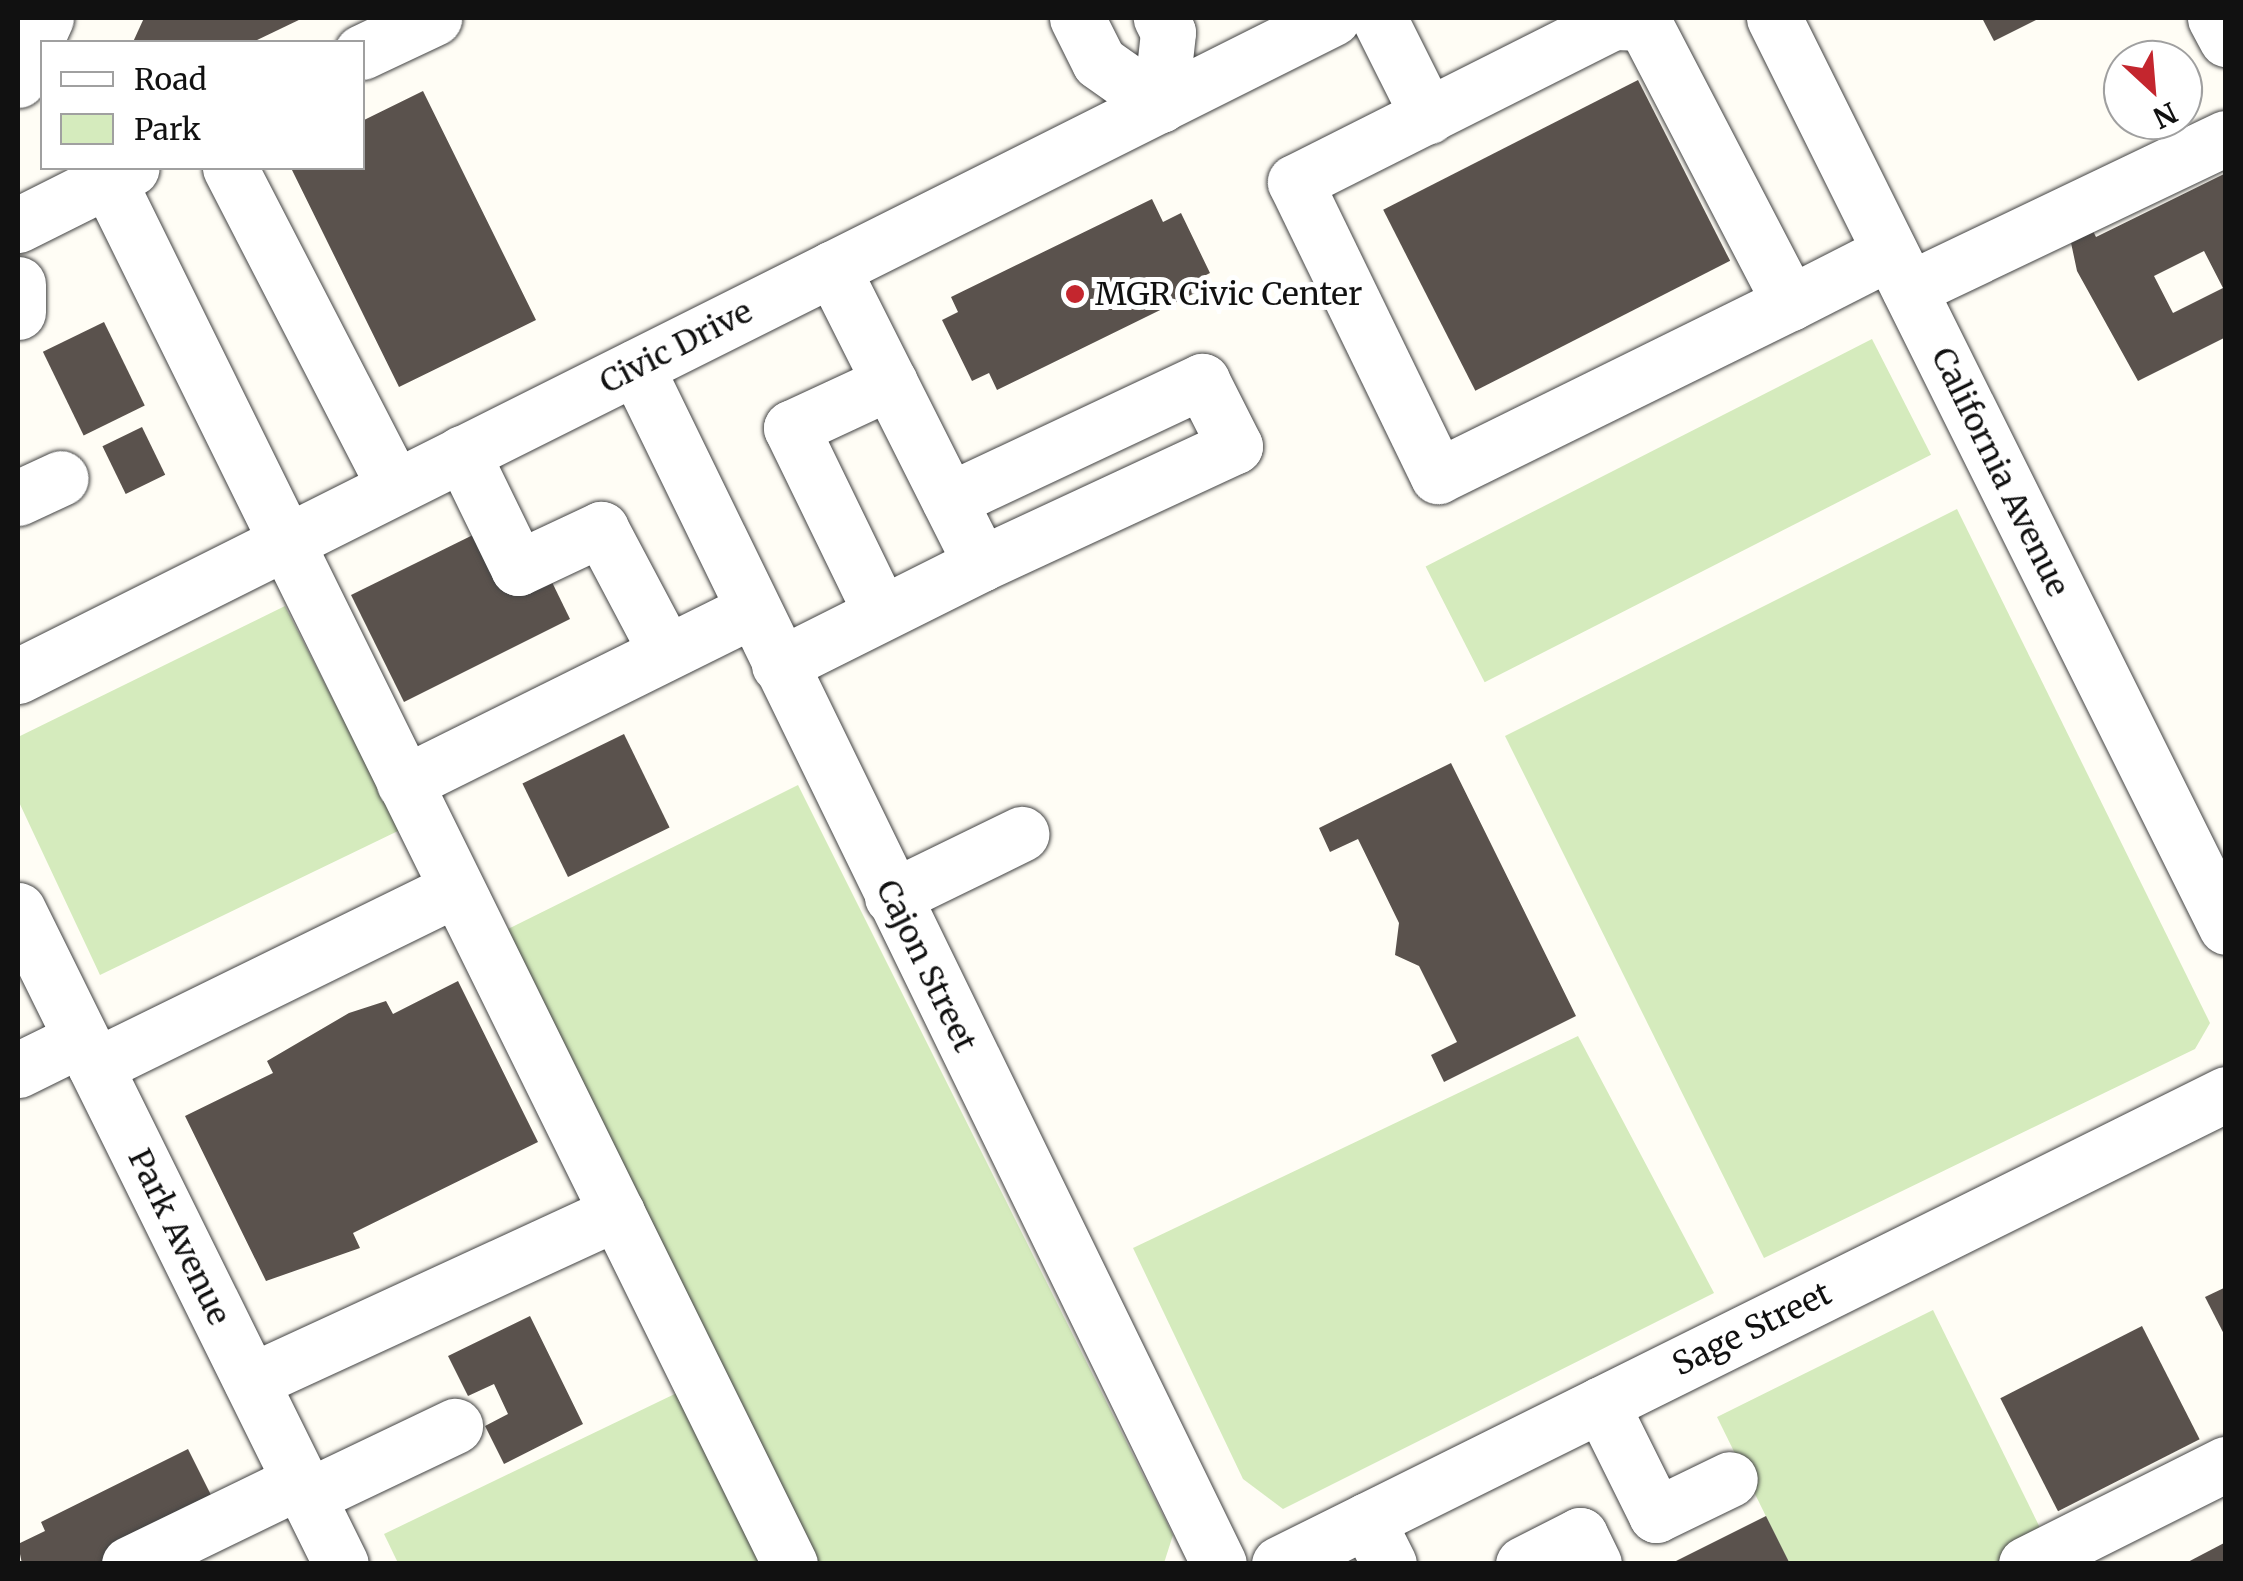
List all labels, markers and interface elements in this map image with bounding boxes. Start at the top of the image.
legend [40,40,365,170]
north arrow [2103,40,2203,140]
text: Road [134,60,207,98]
text: N [2147,94,2183,136]
text: Park [134,110,201,148]
place label: MGR Civic Center [1095,275,1362,313]
marker: MGR Civic Center [1064,283,1086,305]
street label: Civic Drive [594,292,758,402]
street label: California Avenue [1923,341,2077,603]
street label: Cajon Street [868,874,984,1058]
street label: Park Avenue [120,1143,238,1331]
street label: Sage Street [1666,1274,1838,1384]

